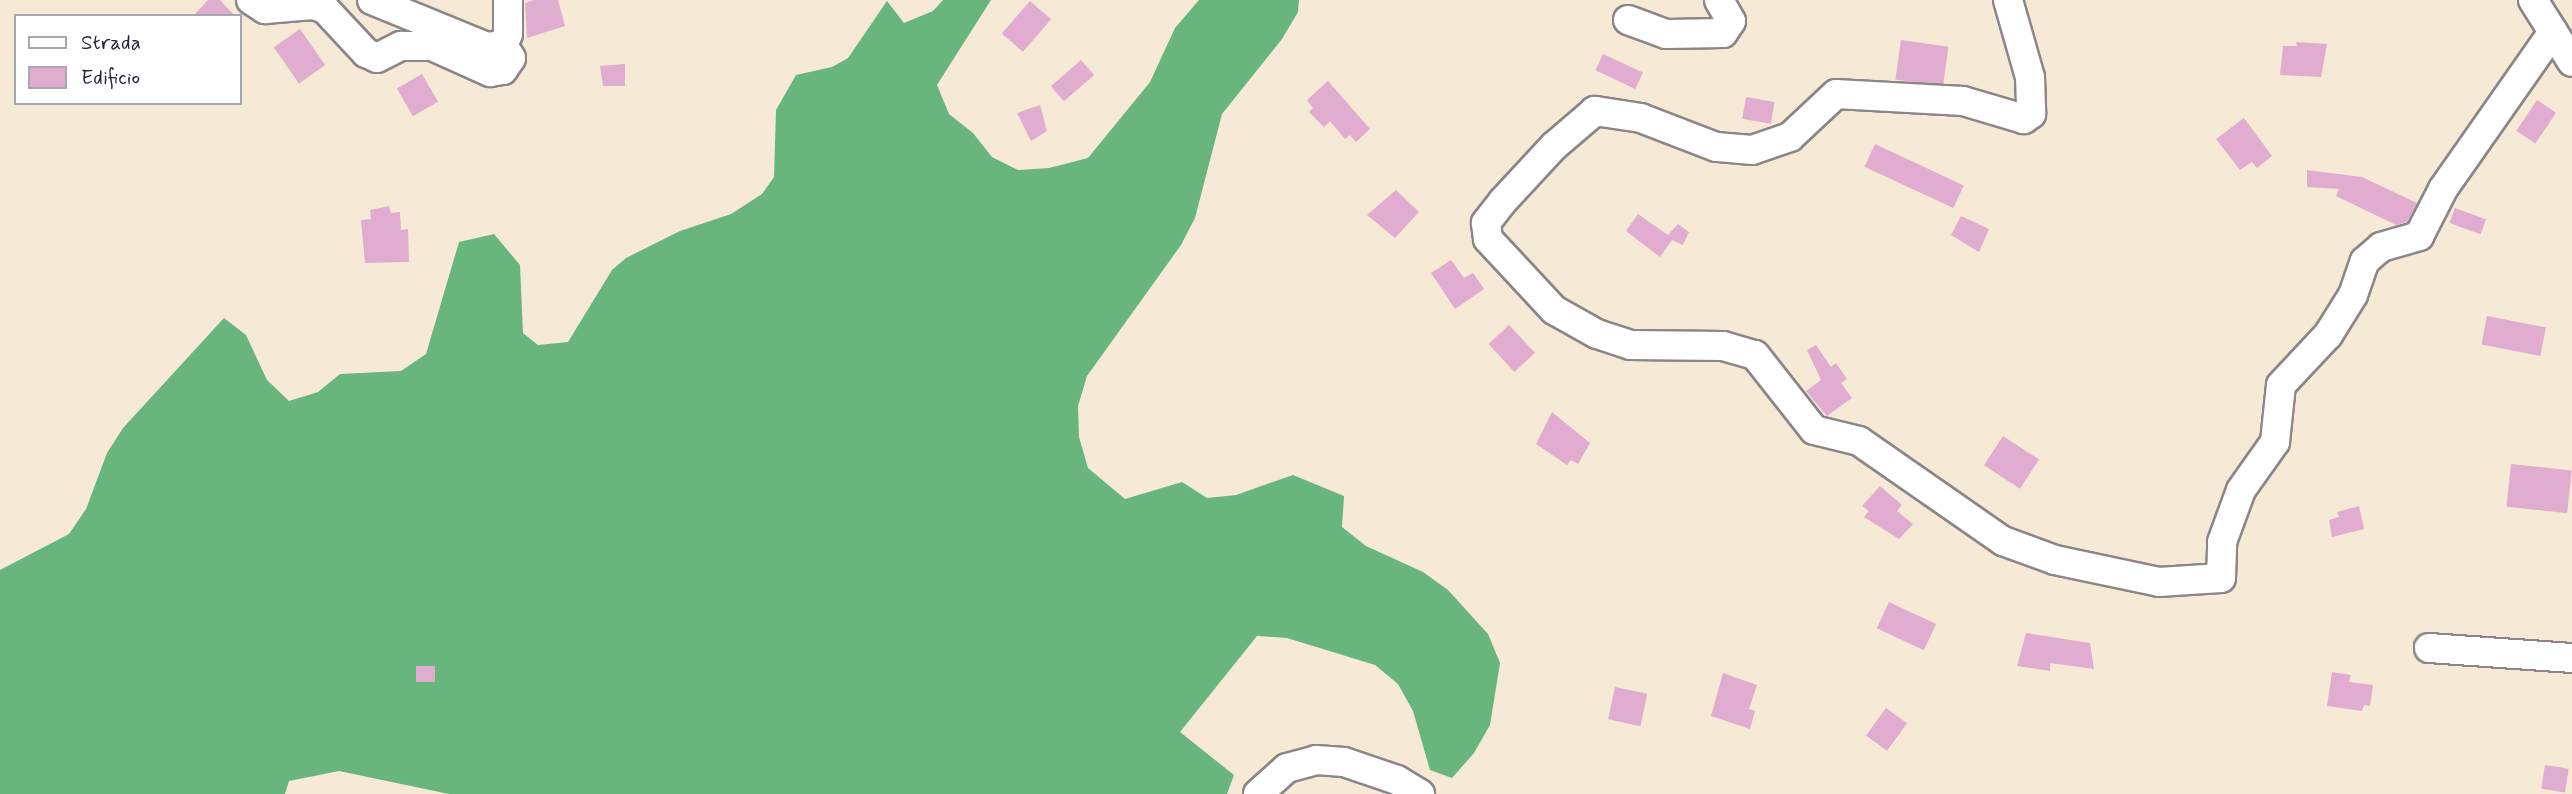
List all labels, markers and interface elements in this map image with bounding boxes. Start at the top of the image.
legend [14,14,242,105]
text: Strada [81,29,141,57]
text: Edificio [81,64,140,92]

